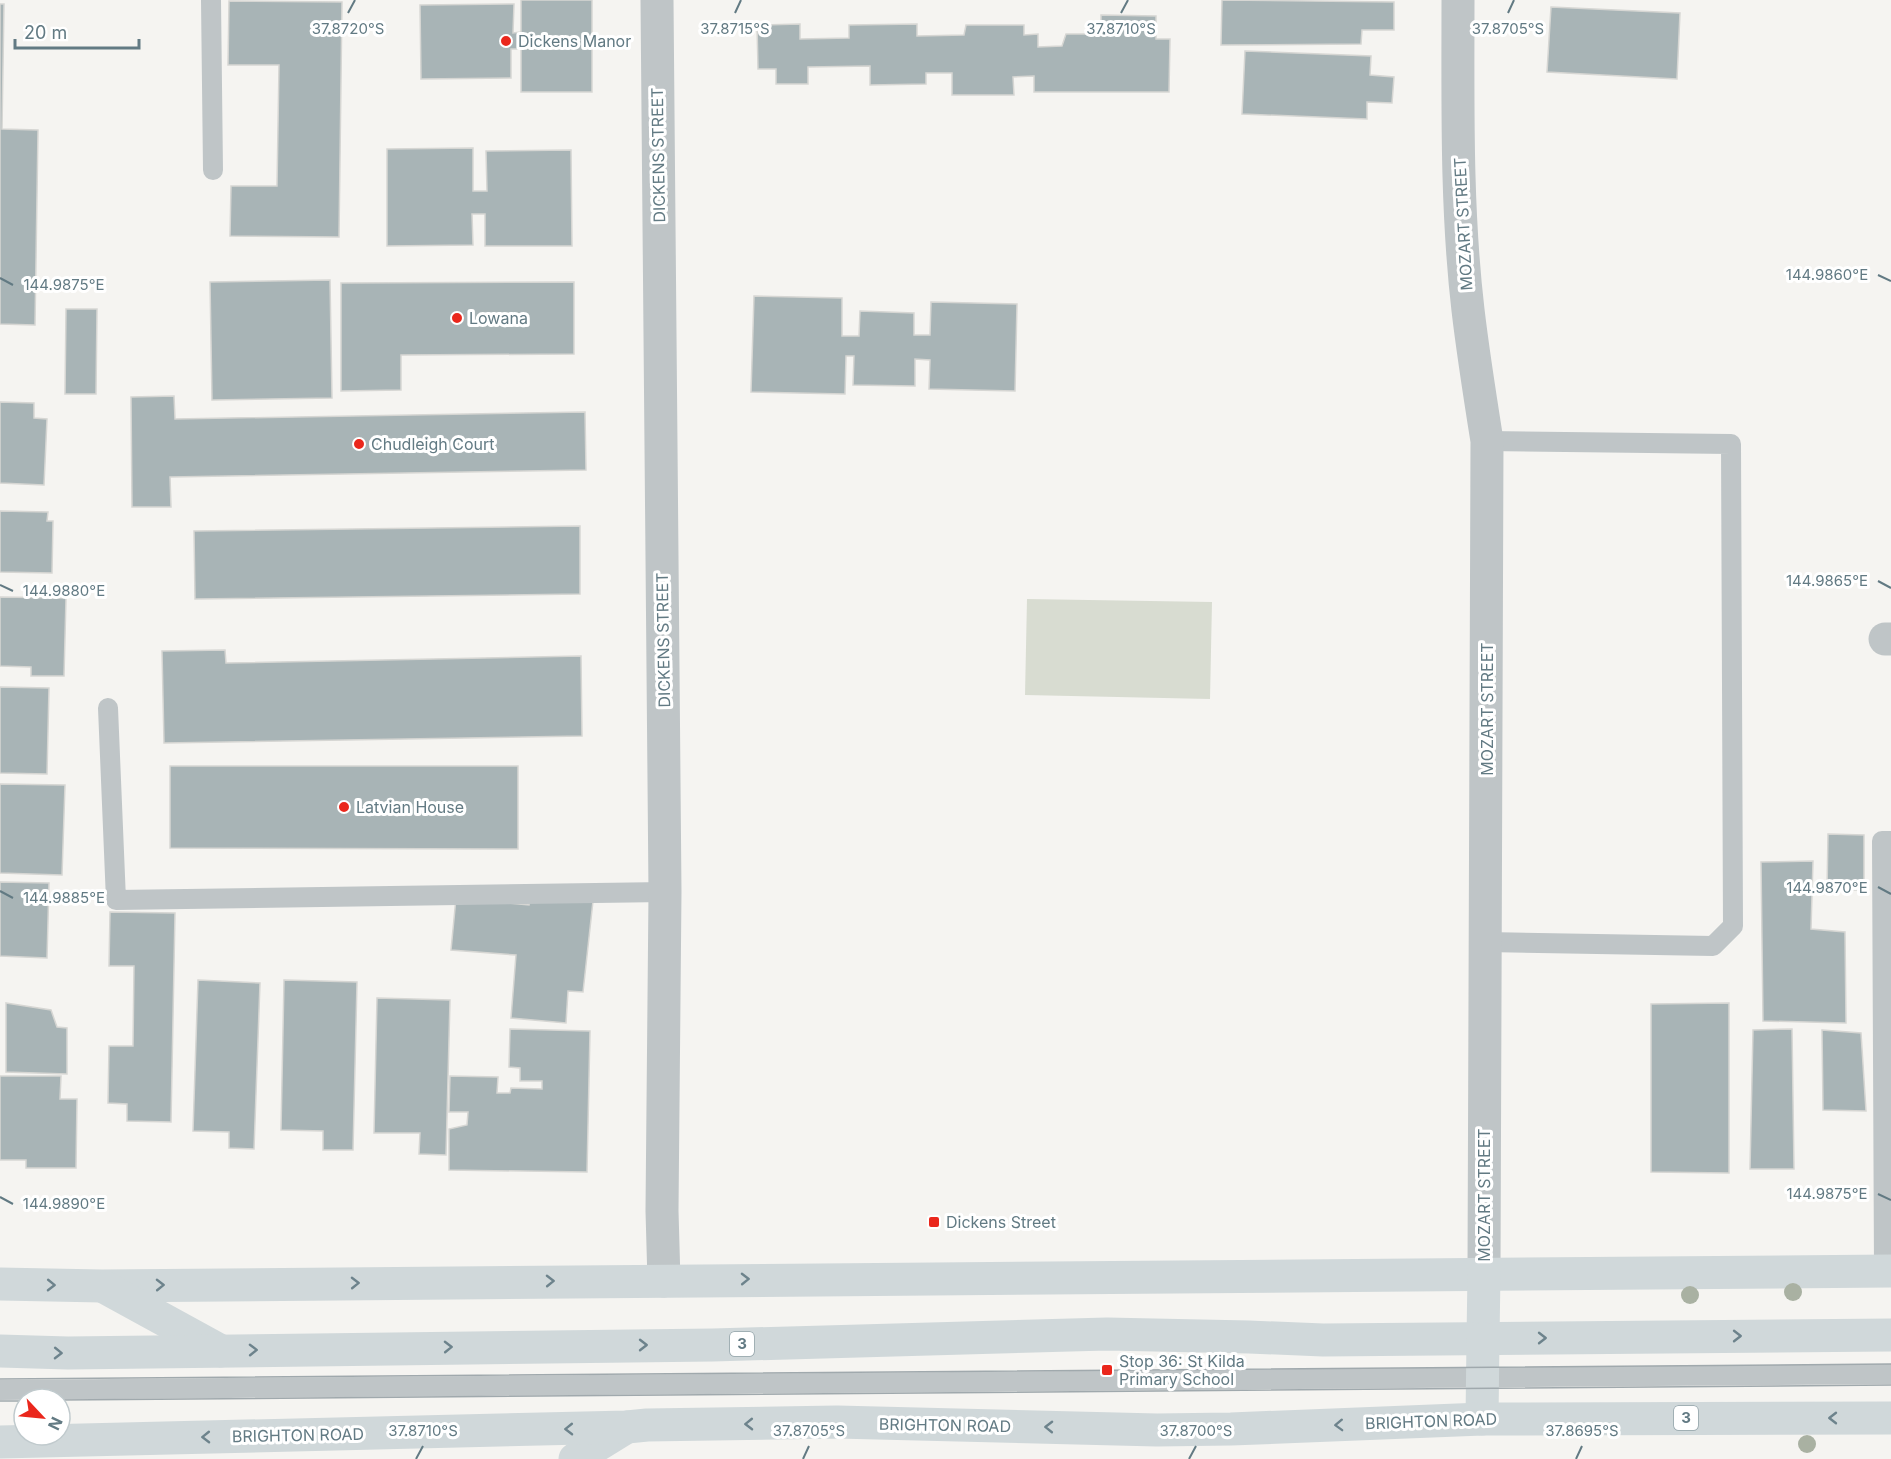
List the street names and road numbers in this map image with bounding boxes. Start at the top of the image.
street label: DICKENS STREET [647,87,669,223]
street label: MOZART STREET [1450,157,1476,291]
street label: DICKENS STREET [652,572,674,708]
street label: MOZART STREET [1477,642,1497,776]
street label: MOZART STREET [1474,1128,1494,1262]
road number: 3 [730,1332,754,1356]
road number: 3 [1674,1406,1698,1430]
street label: BRIGHTON ROAD [1365,1409,1497,1433]
street label: BRIGHTON ROAD [879,1414,1011,1436]
street label: BRIGHTON ROAD [232,1424,364,1446]

